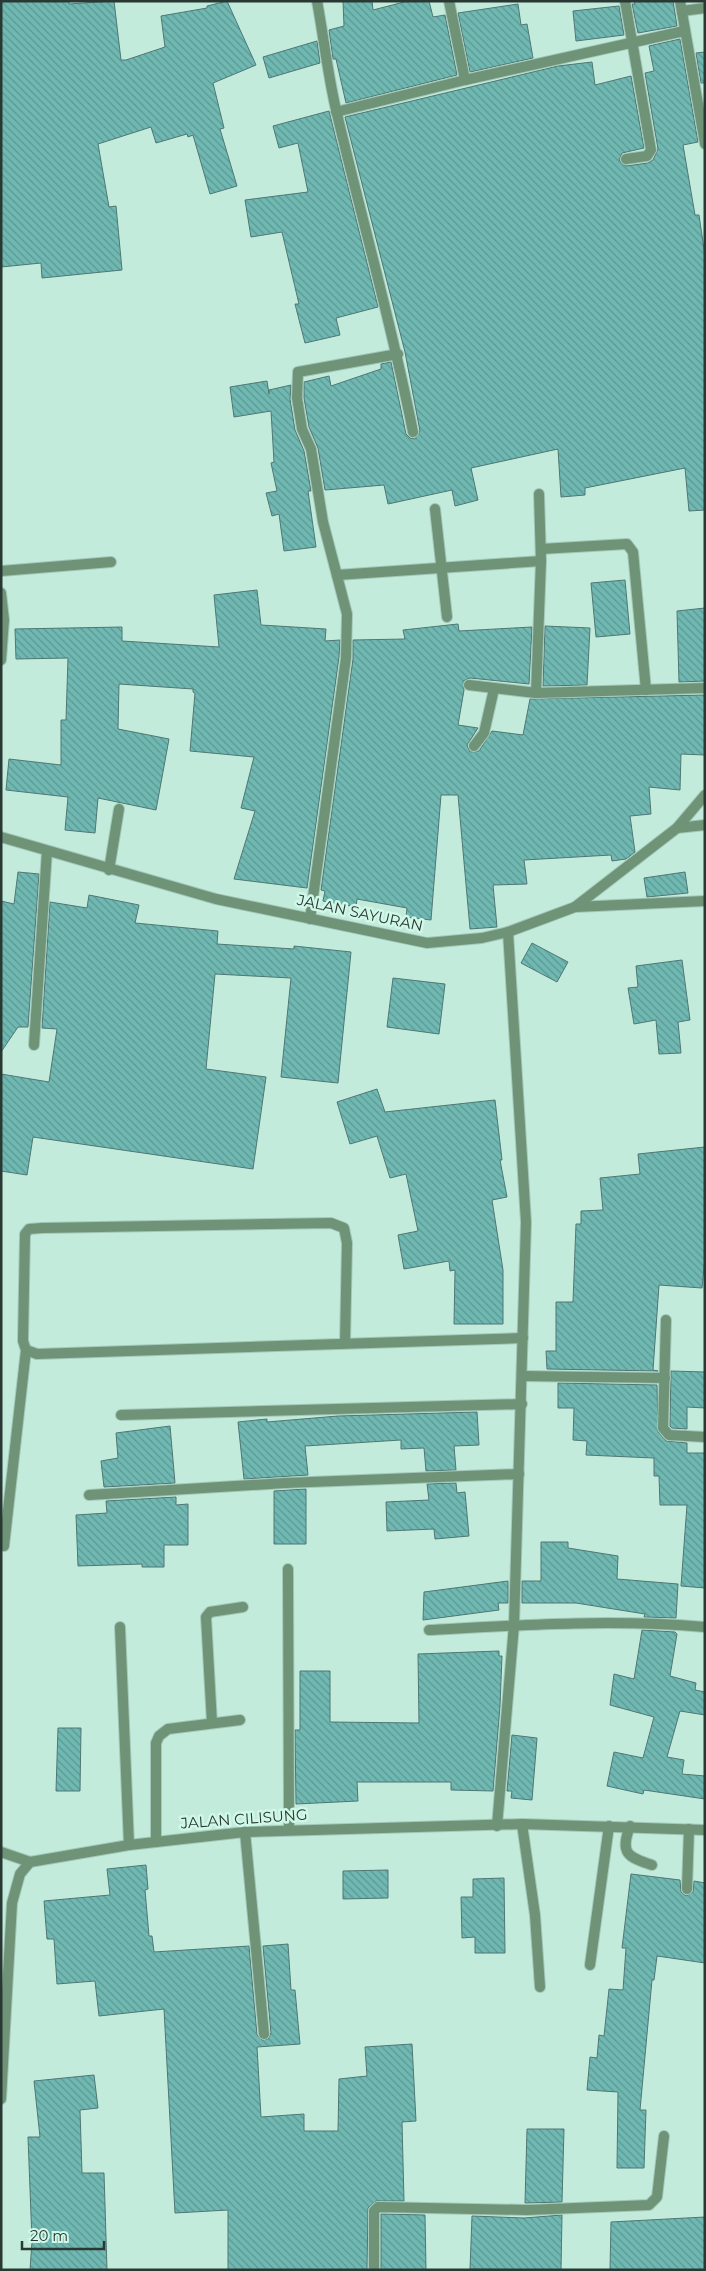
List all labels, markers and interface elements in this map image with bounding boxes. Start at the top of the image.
street label: JALAN SAYURAN [295,890,425,935]
street label: JALAN CILISUNG [179,1805,308,1832]
scale bar [22,2218,105,2250]
text: 20 m [30,2226,68,2245]

